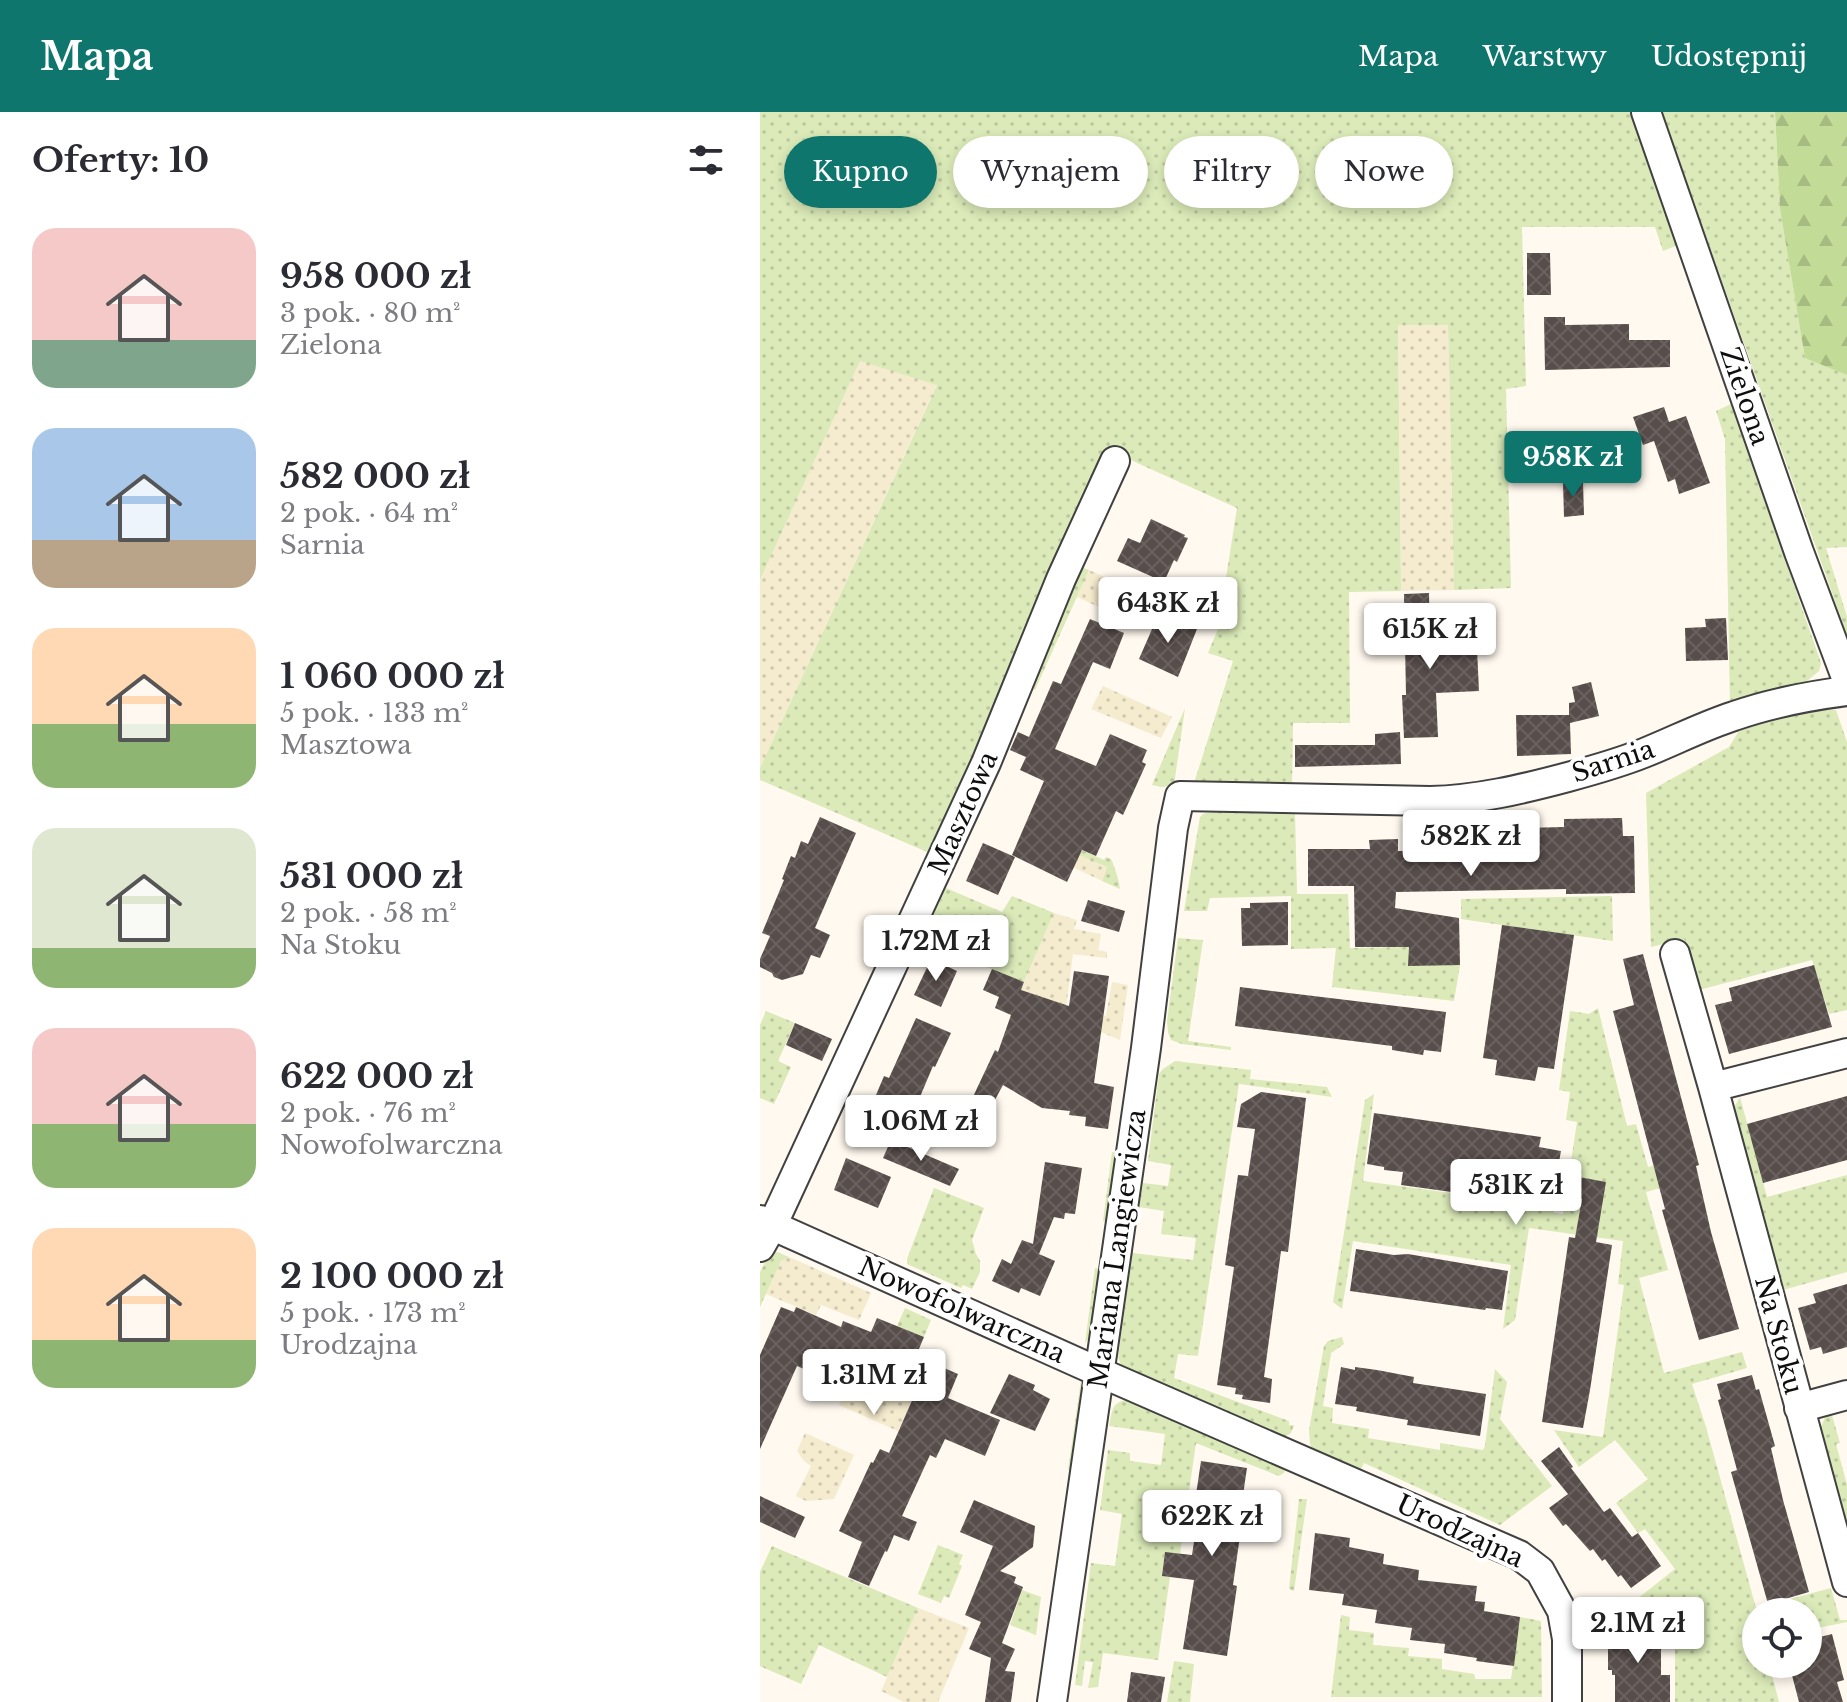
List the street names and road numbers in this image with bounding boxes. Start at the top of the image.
street label: Zielona [1713,343,1777,450]
street label: Sarnia [1568,733,1659,789]
street label: Masztowa [922,746,1005,880]
street label: Mariana Langiewicza [1082,1107,1153,1391]
street label: Nowofolwarczna [854,1250,1071,1370]
street label: Na Stoku [1748,1272,1810,1398]
street label: Urodzajna [1391,1487,1530,1575]

